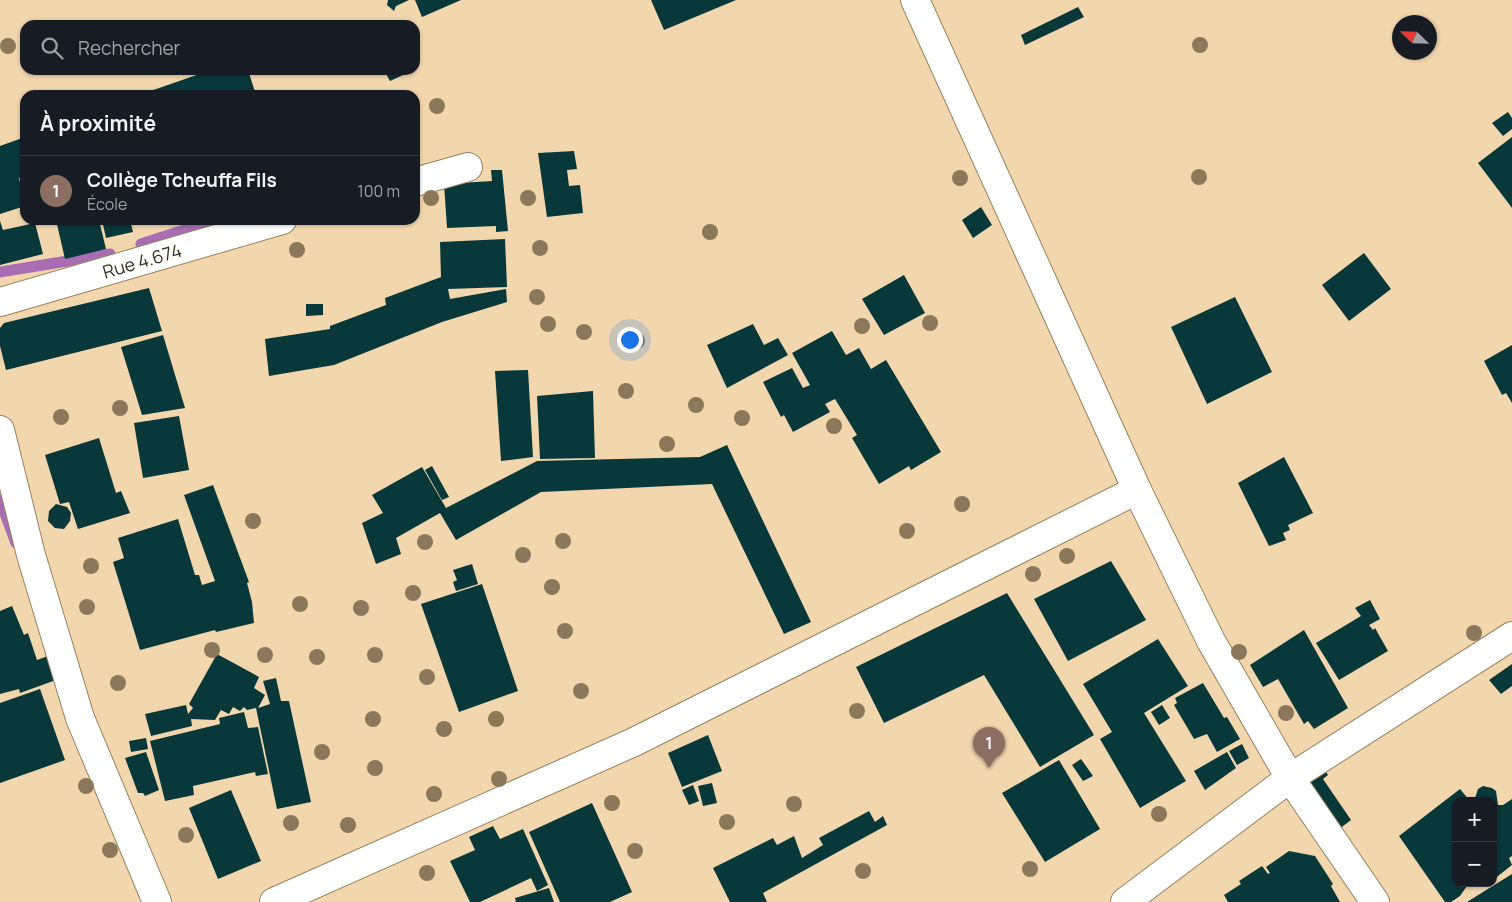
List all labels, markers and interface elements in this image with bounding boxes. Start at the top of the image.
north arrow [1392,15,1437,60]
search box [20,20,420,75]
icon: search [38,34,66,62]
text: Rechercher [78,35,180,61]
text: À proximité [40,109,156,137]
text: Collège Tcheuffa Fils [87,167,277,193]
text: 1 [52,180,60,202]
text: 100 m [357,180,400,202]
text: École [87,193,127,215]
street label: Rue 4.674 [100,238,184,284]
your location [617,327,643,353]
pin: 1 [973,727,1005,768]
map controls [1452,797,1497,887]
button: + [1452,797,1497,842]
button: − [1452,842,1497,887]

